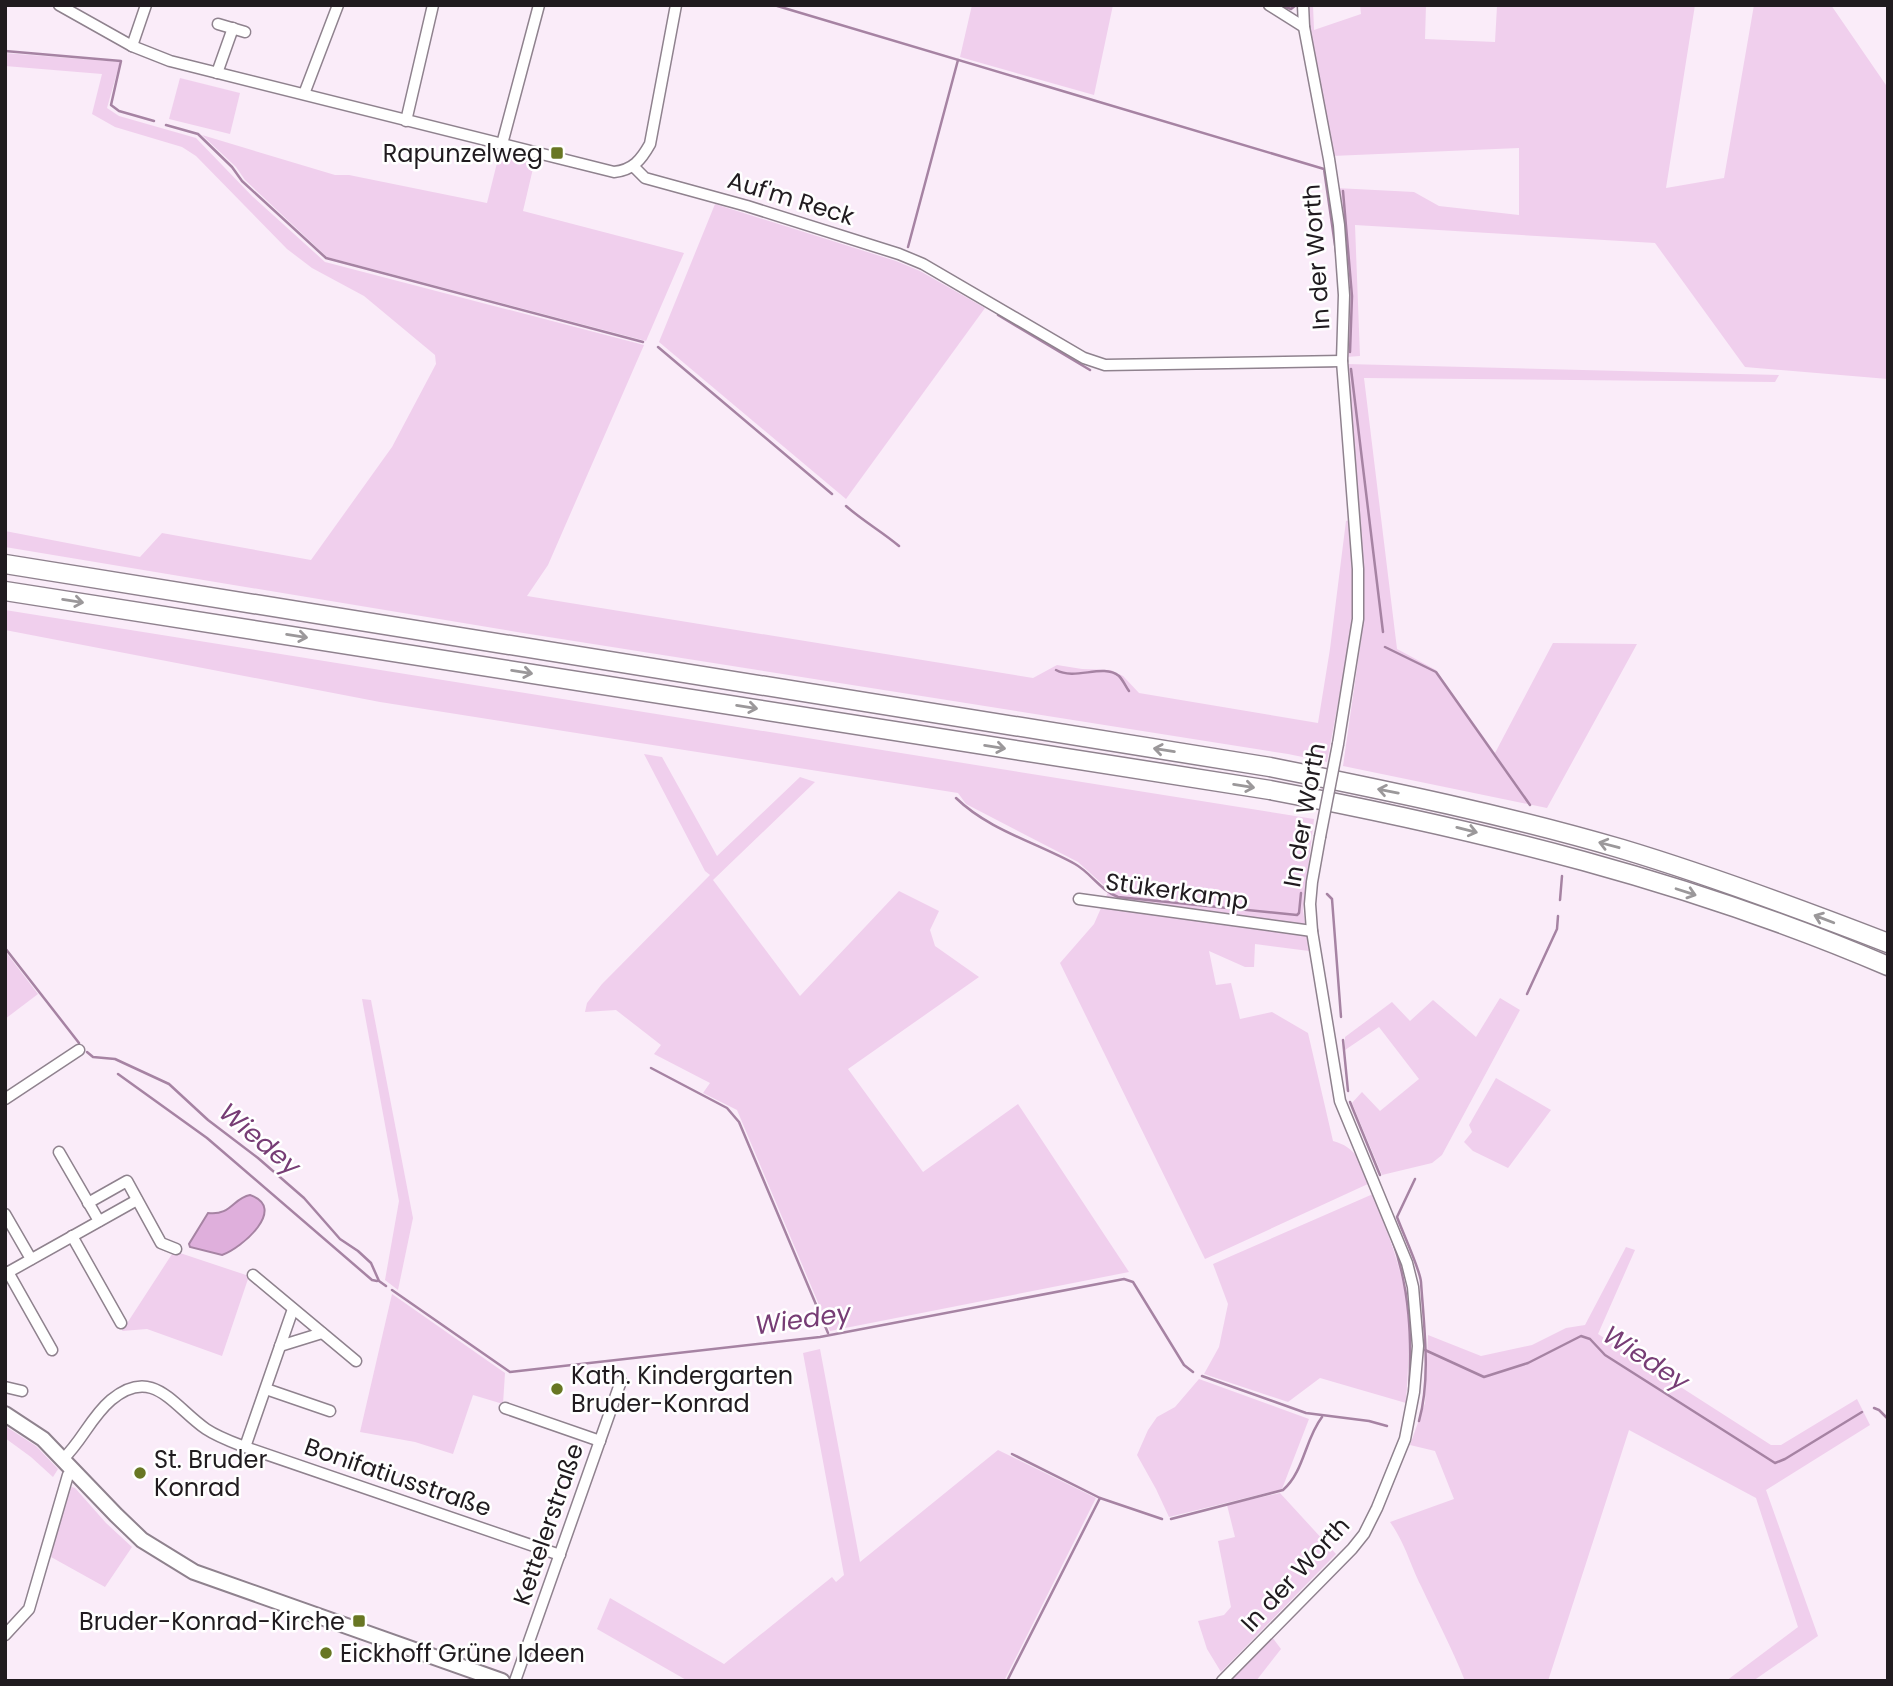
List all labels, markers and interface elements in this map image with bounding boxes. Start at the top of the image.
place label: Rapunzelweg [383,137,543,170]
marker: Rapunzelweg [549,145,565,161]
street label: Auf'm Reck [724,163,859,233]
street label: In der Worth [1294,183,1338,331]
one-way arrow [61,595,84,608]
one-way arrow [286,630,308,643]
one-way arrow [510,666,533,679]
one-way arrow [735,701,758,714]
one-way arrow [983,740,1006,753]
street label: In der Worth [1275,740,1333,890]
one-way arrow [1153,743,1176,756]
one-way arrow [1232,780,1255,793]
one-way arrow [1377,784,1400,797]
one-way arrow [1455,824,1478,837]
one-way arrow [1598,838,1620,851]
street label: Stükerkamp [1103,865,1251,917]
one-way arrow [1674,887,1696,899]
one-way arrow [1814,911,1835,924]
water label: Wiedey [212,1094,309,1185]
water label: Wiedey [753,1294,854,1344]
water label: Wiedey [1596,1317,1697,1400]
place label: Kath. Kindergarten Bruder-Konrad [571,1359,793,1420]
marker: Kath. Kindergarten Bruder-Konrad [549,1381,565,1397]
street label: Bonifatiusstraße [300,1430,496,1524]
street label: Kettelerstraße [505,1439,591,1609]
place label: St. Bruder Konrad [154,1443,267,1504]
marker: St. Bruder Konrad [132,1465,148,1481]
street label: In der Worth [1233,1509,1357,1639]
place label: Bruder-Konrad-Kirche [79,1605,345,1638]
marker: Bruder-Konrad-Kirche [351,1613,367,1629]
place label: Eickhoff Grüne Ideen [340,1637,585,1670]
marker: Eickhoff Grüne Ideen [318,1645,334,1661]

